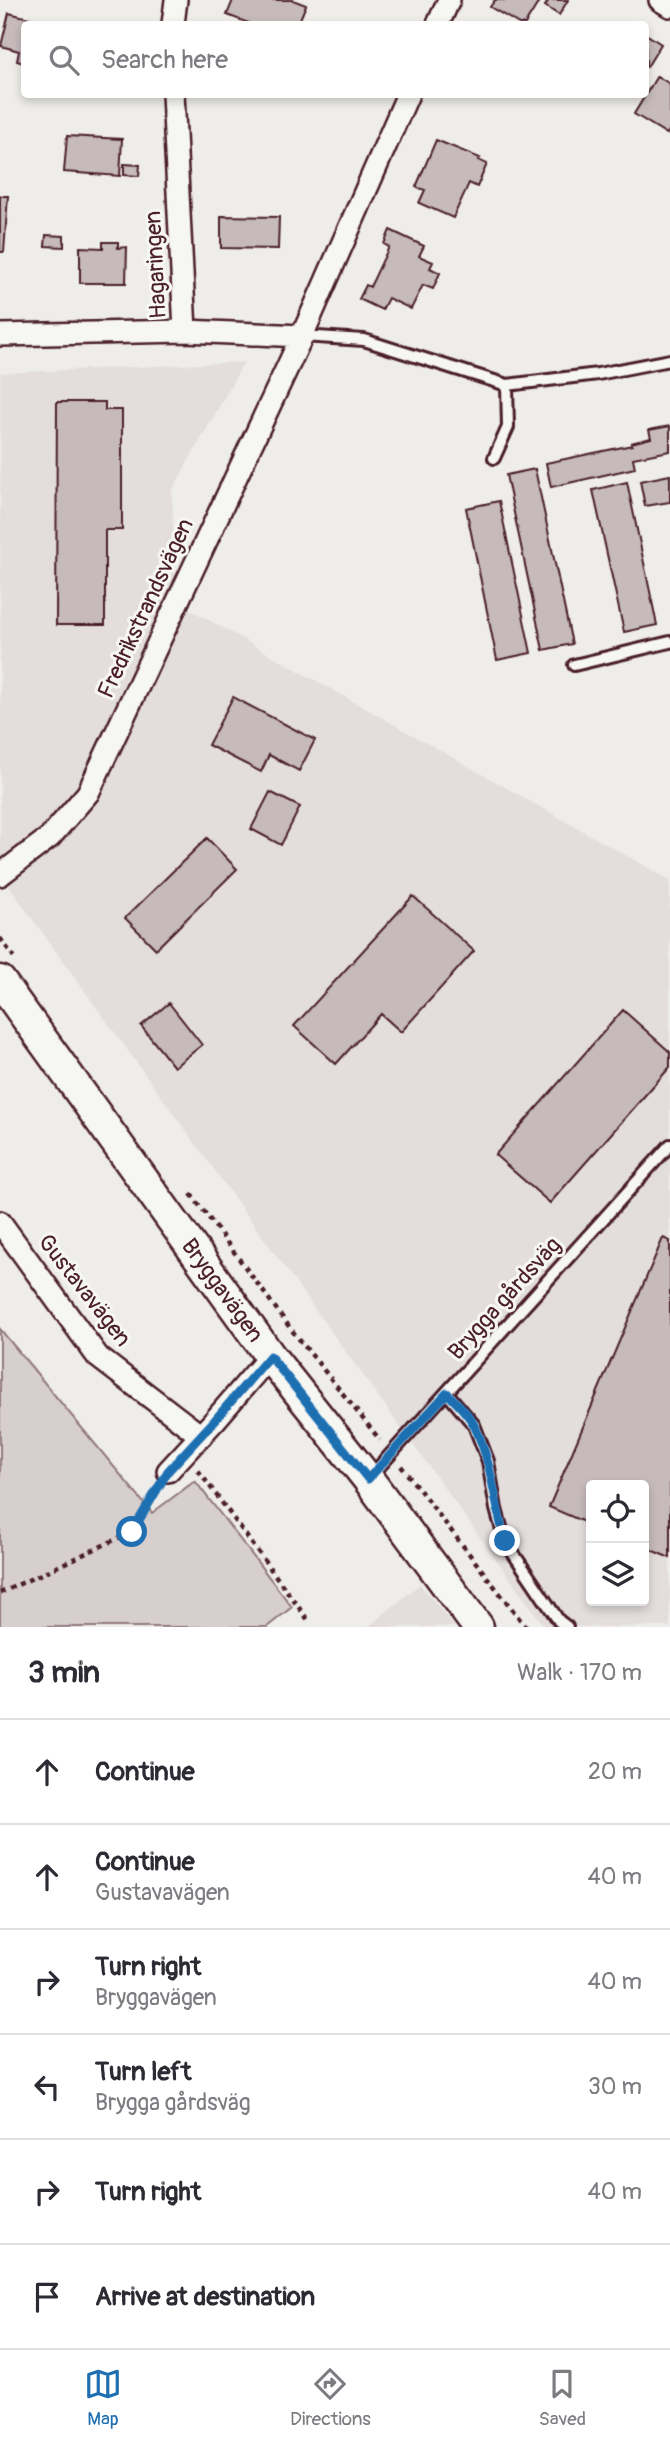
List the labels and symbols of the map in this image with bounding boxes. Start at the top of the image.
street label: Hagaringen [138,210,173,320]
street label: Fredrikstrandsvägen [91,514,200,703]
street label: Gustavavägen [32,1228,138,1352]
street label: Brygga gårdsväg [442,1231,567,1366]
street label: Bryggavägen [175,1233,270,1348]
route start [116,1516,147,1547]
route end [489,1525,520,1556]

